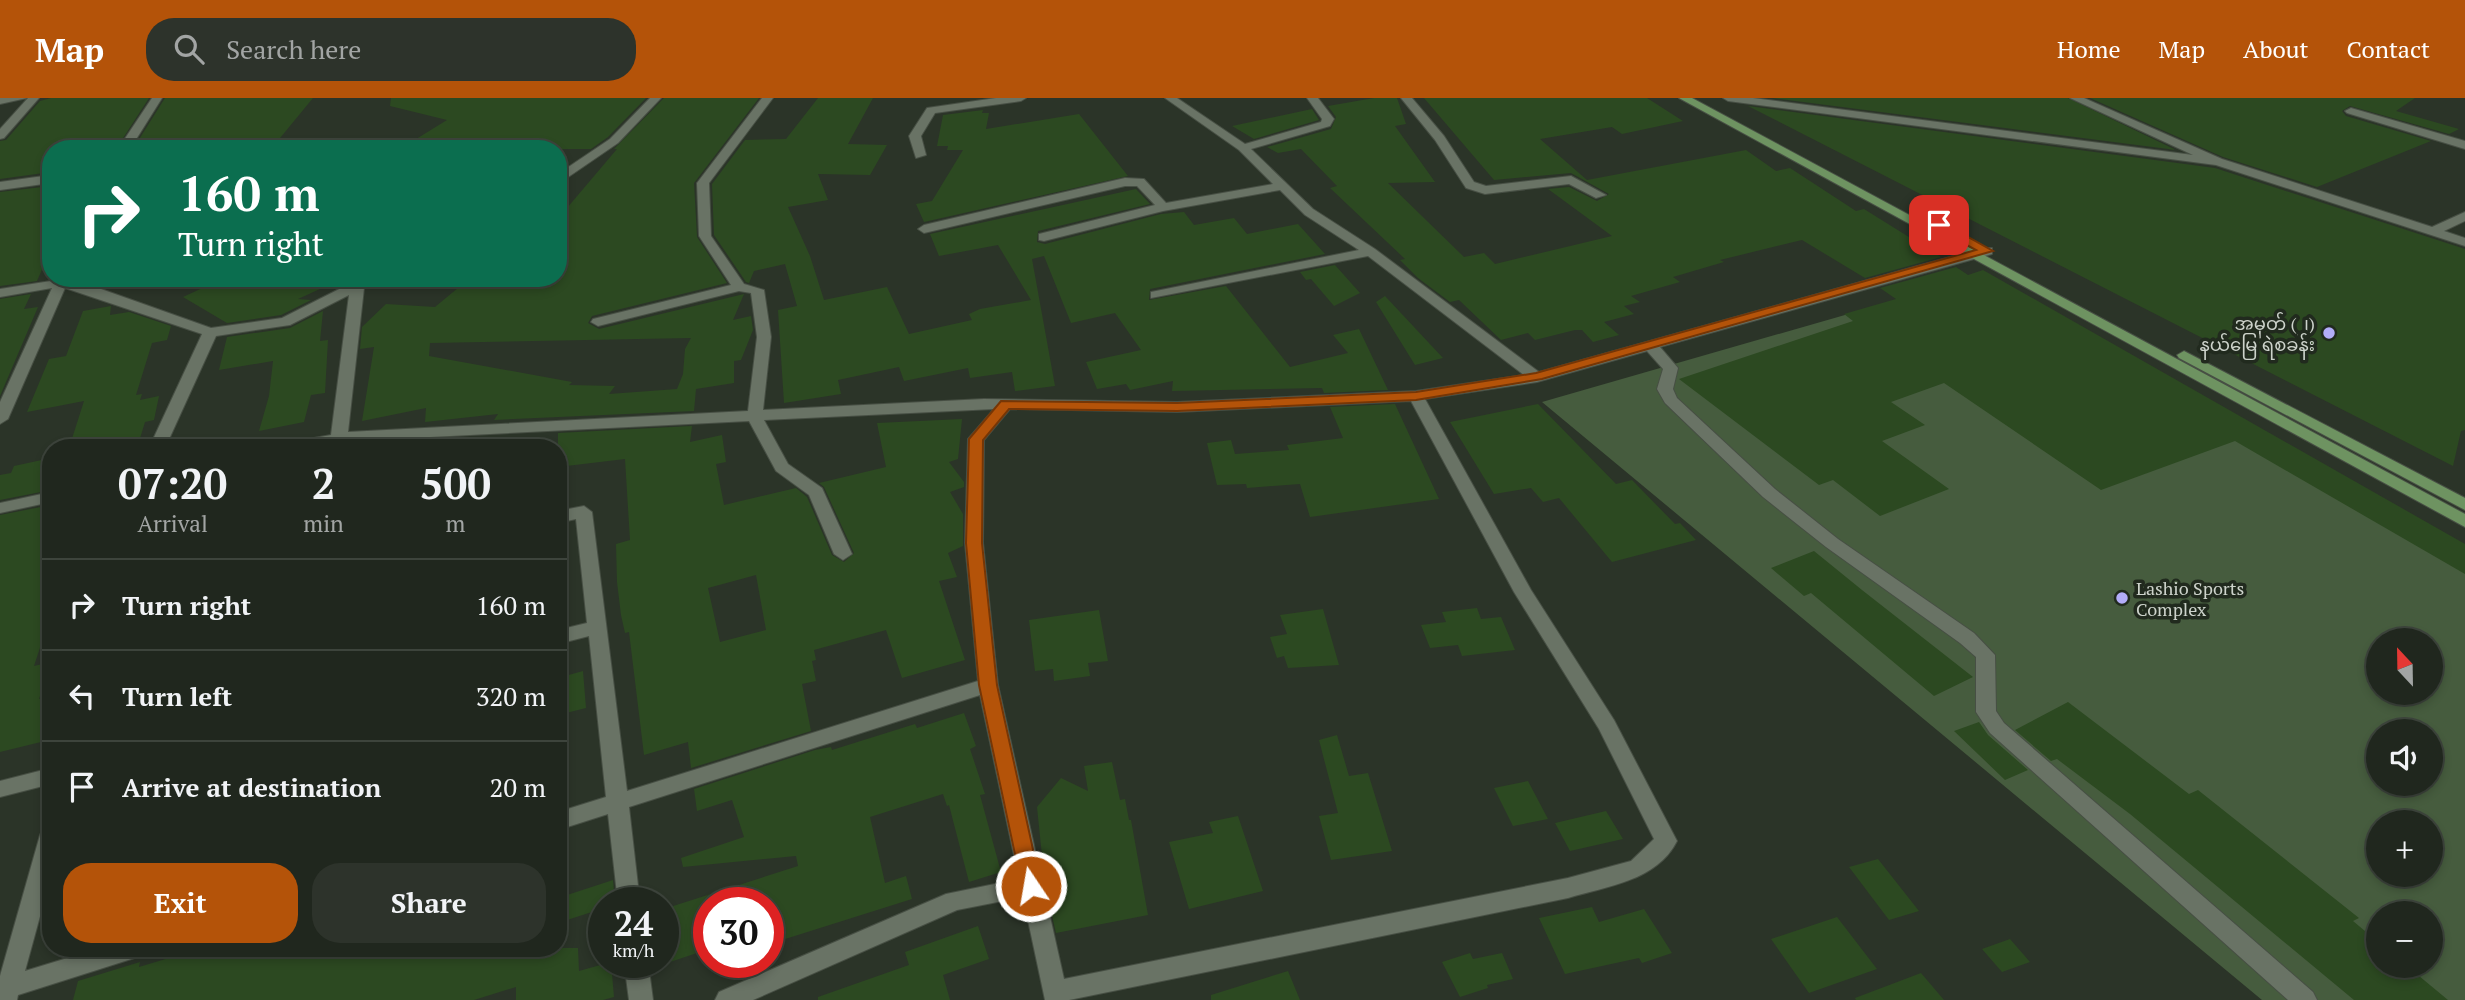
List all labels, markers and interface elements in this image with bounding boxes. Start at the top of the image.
search box [146,18,636,81]
text: Map [35,28,104,71]
icon: search [170,30,208,68]
text: Search here [226,32,361,66]
text: Home [2057,33,2121,65]
text: Map [2159,33,2205,65]
text: About [2243,33,2309,65]
text: Contact [2347,33,2430,65]
text: 160 m [178,160,320,225]
icon: right [63,168,154,259]
pin [1909,195,1969,255]
icon: arrive [1920,206,1958,244]
text: Turn right [178,223,324,265]
place label: အမှတ် (၂) နယ်မြေ ရဲစခန်း [2199,311,2315,360]
marker: အမှတ် (၂) နယ်မြေ ရဲစခန်း [2321,325,2337,341]
text: 07:20 [118,455,227,511]
text: 2 [312,455,335,511]
text: 500 [420,455,491,511]
text: Arrival [137,508,208,539]
text: min [303,508,344,539]
text: m [445,508,465,539]
place label: Lashio Sports Complex [2136,576,2244,621]
icon: right [63,586,101,624]
text: Turn right [122,588,251,622]
text: 160 m [476,588,546,622]
marker: Lashio Sports Complex [2114,590,2130,606]
north arrow [2366,628,2443,705]
map controls [2366,628,2443,978]
icon: left [63,677,101,715]
text: Turn left [122,679,232,713]
text: 320 m [476,679,546,713]
button: sound [2366,719,2443,796]
icon: arrive [63,768,101,806]
text: Arrive at destination [122,770,381,804]
text: 20 m [490,770,546,804]
button: + [2366,810,2443,887]
position arrow [994,849,1068,923]
button: Exit [63,863,298,943]
button: Share [312,863,546,943]
speed limit sign: 30 [693,887,784,978]
text: 24 [614,900,653,946]
button: − [2366,901,2443,978]
text: km/h [613,938,654,962]

